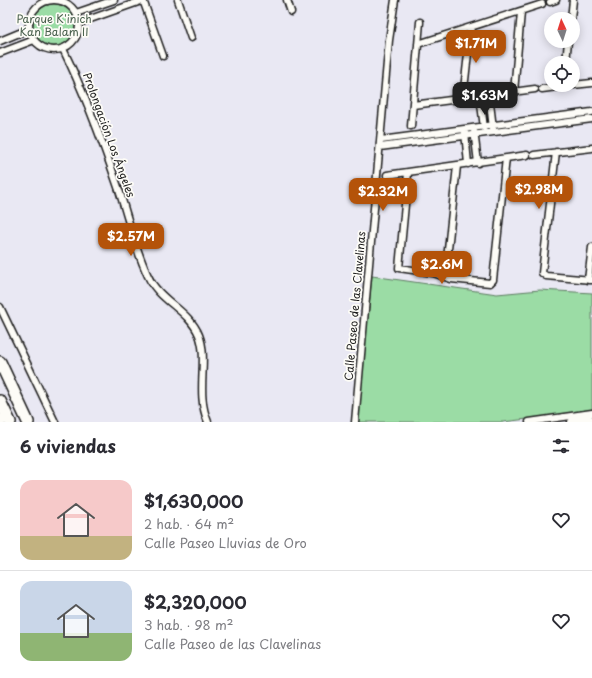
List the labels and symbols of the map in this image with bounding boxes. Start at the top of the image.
park label: Parque K'inich Kan Balam II [16,10,92,40]
north arrow [544,12,580,48]
pin: $1.71M [443,30,509,64]
street label: Prolongación Los Ángeles [79,70,140,200]
pin: $1.63M [452,82,518,116]
pin: $2.98M [506,176,572,210]
pin: $2.32M [350,178,416,212]
pin: $2.57M [98,223,164,257]
street label: Calle Paseo de las Clavelinas [339,231,370,381]
pin: $2.6M [414,251,470,285]

